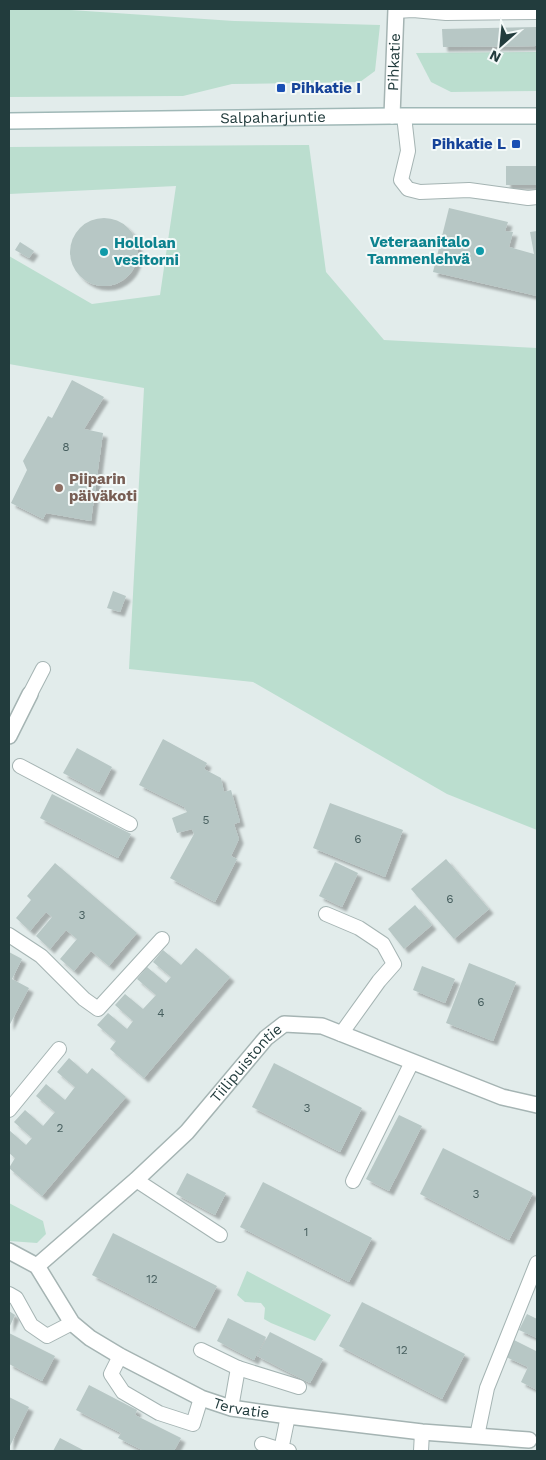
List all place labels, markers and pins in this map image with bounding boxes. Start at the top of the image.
place label: Pihkatie I [291,79,361,97]
marker: Pihkatie I [275,82,287,94]
place label: Pihkatie L [432,135,506,153]
marker: Pihkatie L [510,138,522,150]
place label: Veteraanitalo Tammenlehvä [367,233,470,268]
place label: Hollolan vesitorni [113,234,179,269]
marker: Veteraanitalo Tammenlehvä [474,245,486,257]
marker: Hollolan vesitorni [98,246,110,258]
place label: Piiparin päiväkoti [69,470,137,505]
marker: Piiparin päiväkoti [53,482,65,494]

